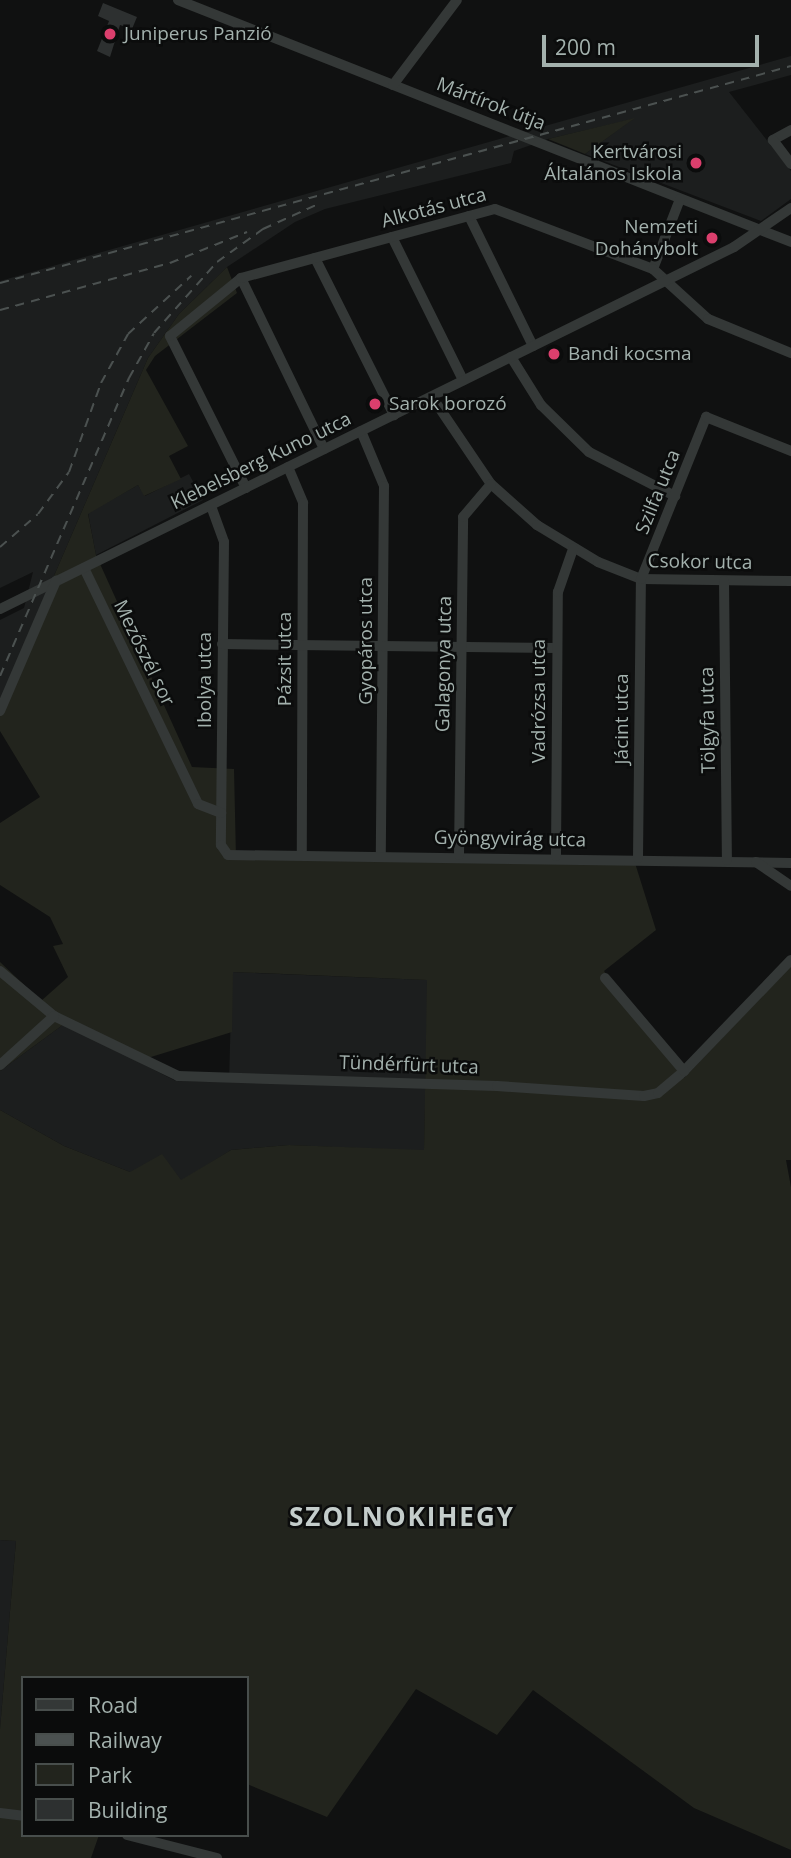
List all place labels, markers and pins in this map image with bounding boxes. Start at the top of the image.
place label: Juniperus Panzió [124,23,272,45]
marker: Juniperus Panzió [102,26,118,42]
place label: Kertvárosi Általános Iskola [544,141,682,185]
marker: Kertvárosi Általános Iskola [688,155,704,171]
place label: Nemzeti Dohánybolt [595,216,698,260]
marker: Nemzeti Dohánybolt [704,230,720,246]
place label: Bandi kocsma [568,343,692,365]
marker: Bandi kocsma [546,346,562,362]
place label: Sarok borozó [389,393,507,415]
marker: Sarok borozó [367,396,383,412]

